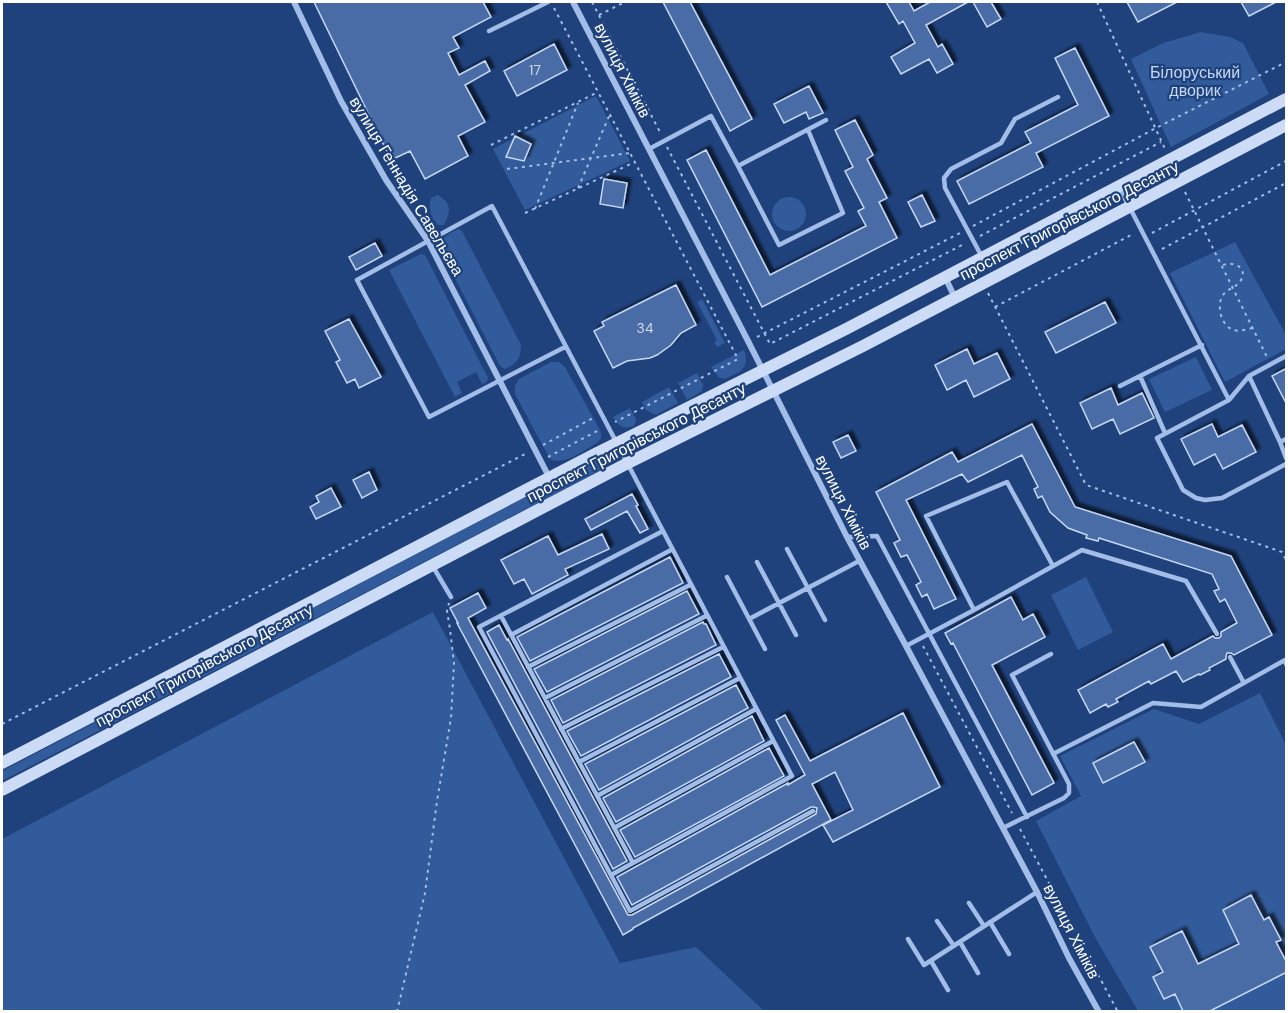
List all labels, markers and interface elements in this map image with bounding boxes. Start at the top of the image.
street label: вулиця Хіміків [590,19,656,121]
house number: 17 [529,61,541,79]
park label: Білоруський дворик [1150,62,1240,101]
street label: вулиця Геннадія Савельєва [345,93,469,280]
street label: проспект Григорівського Десанту [956,156,1183,285]
house number: 34 [637,319,654,337]
street label: проспект Григорівського Десанту [523,378,750,507]
street label: вулиця Хіміків [811,451,877,553]
street label: проспект Григорівського Десанту [92,599,317,732]
street label: вулиця Хіміків [1039,880,1105,982]

